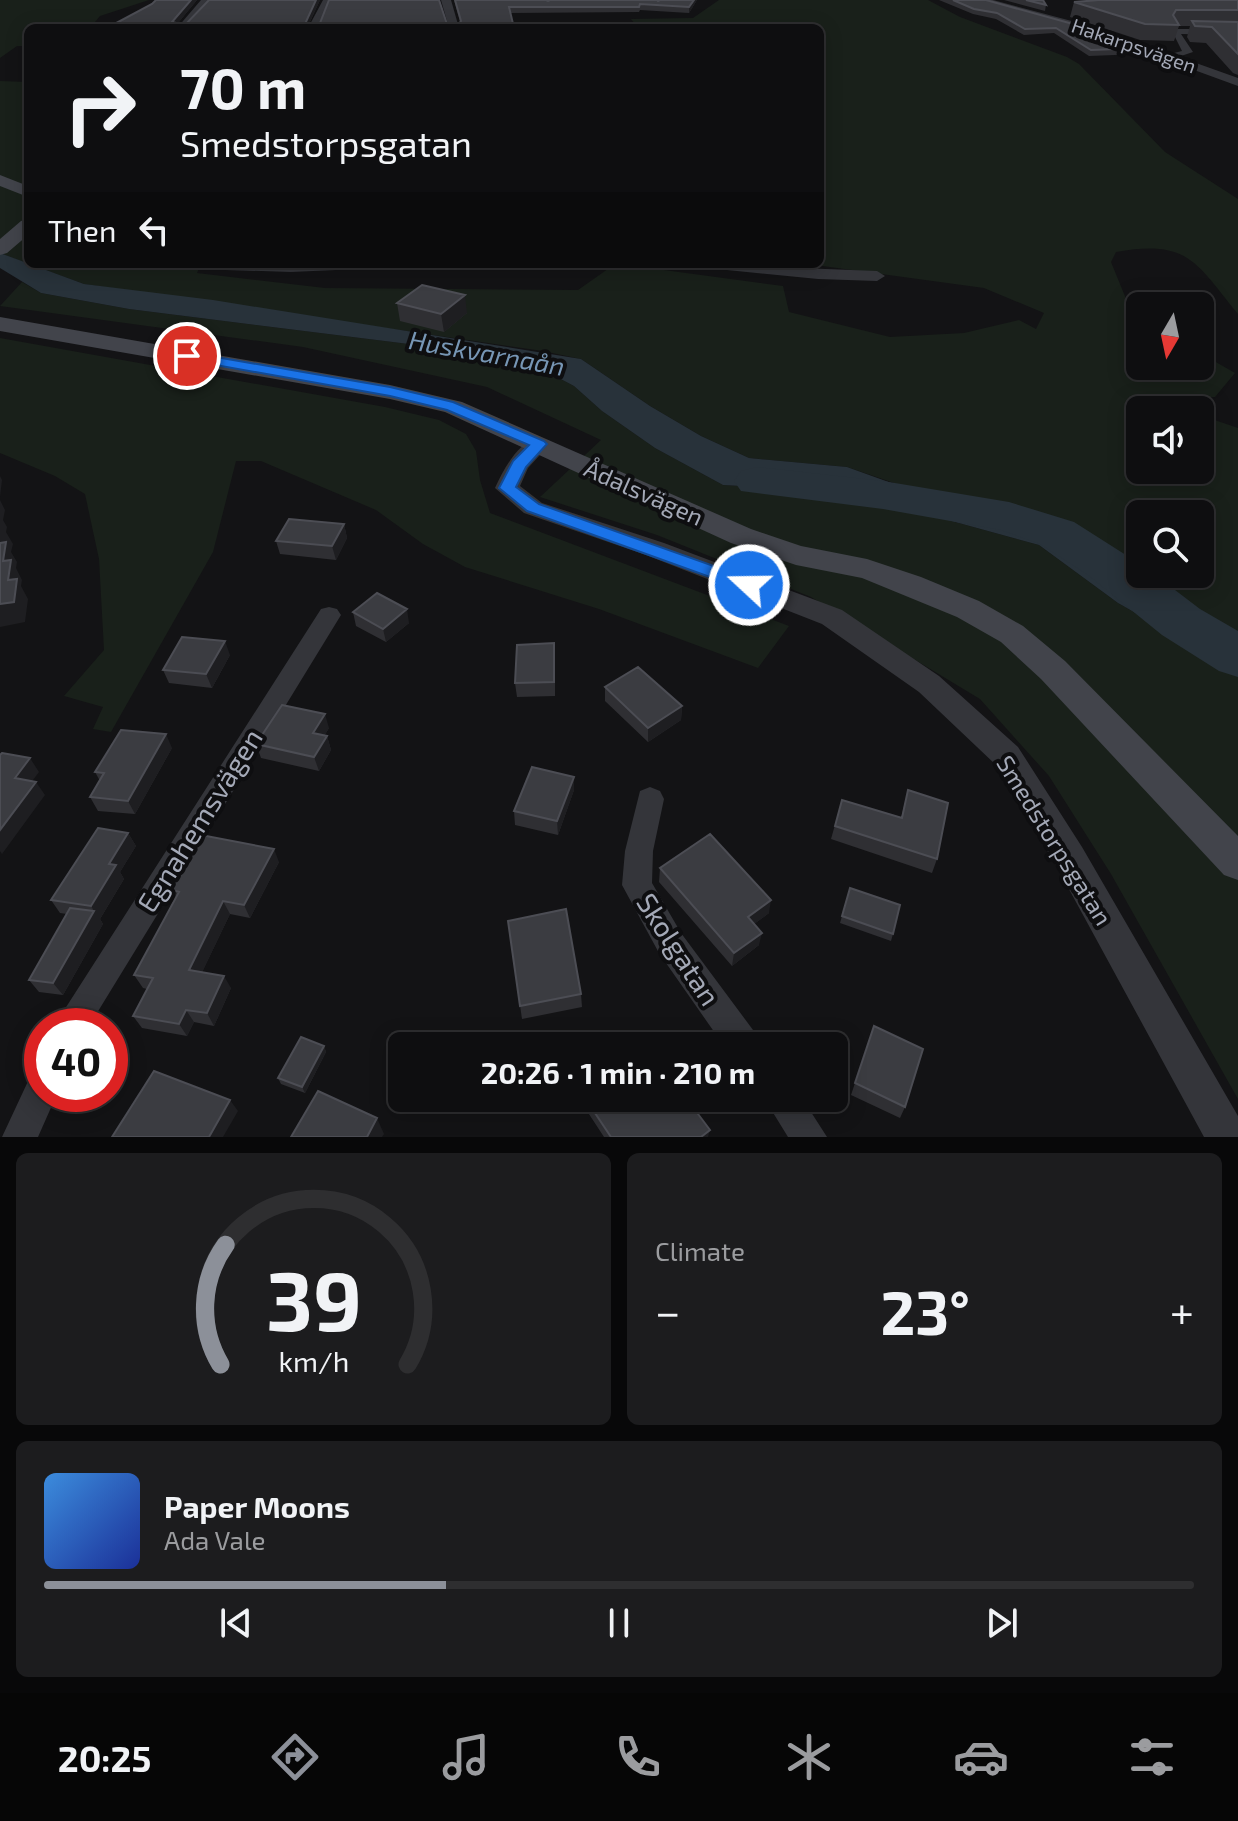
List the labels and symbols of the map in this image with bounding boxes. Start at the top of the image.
street label: Hakarpsvägen [1069,12,1199,78]
north arrow [1126,292,1214,380]
pin [153,322,221,390]
water label: Huskvarnaån [407,323,567,381]
street label: Ådalsvägen [580,453,708,531]
position arrow [707,543,791,627]
street label: Egnahemsvägen [129,722,269,918]
street label: Smedstorpsgatan [991,750,1119,930]
street label: Skolgatan [630,887,728,1011]
speed limit sign: 40 [24,1008,128,1112]

